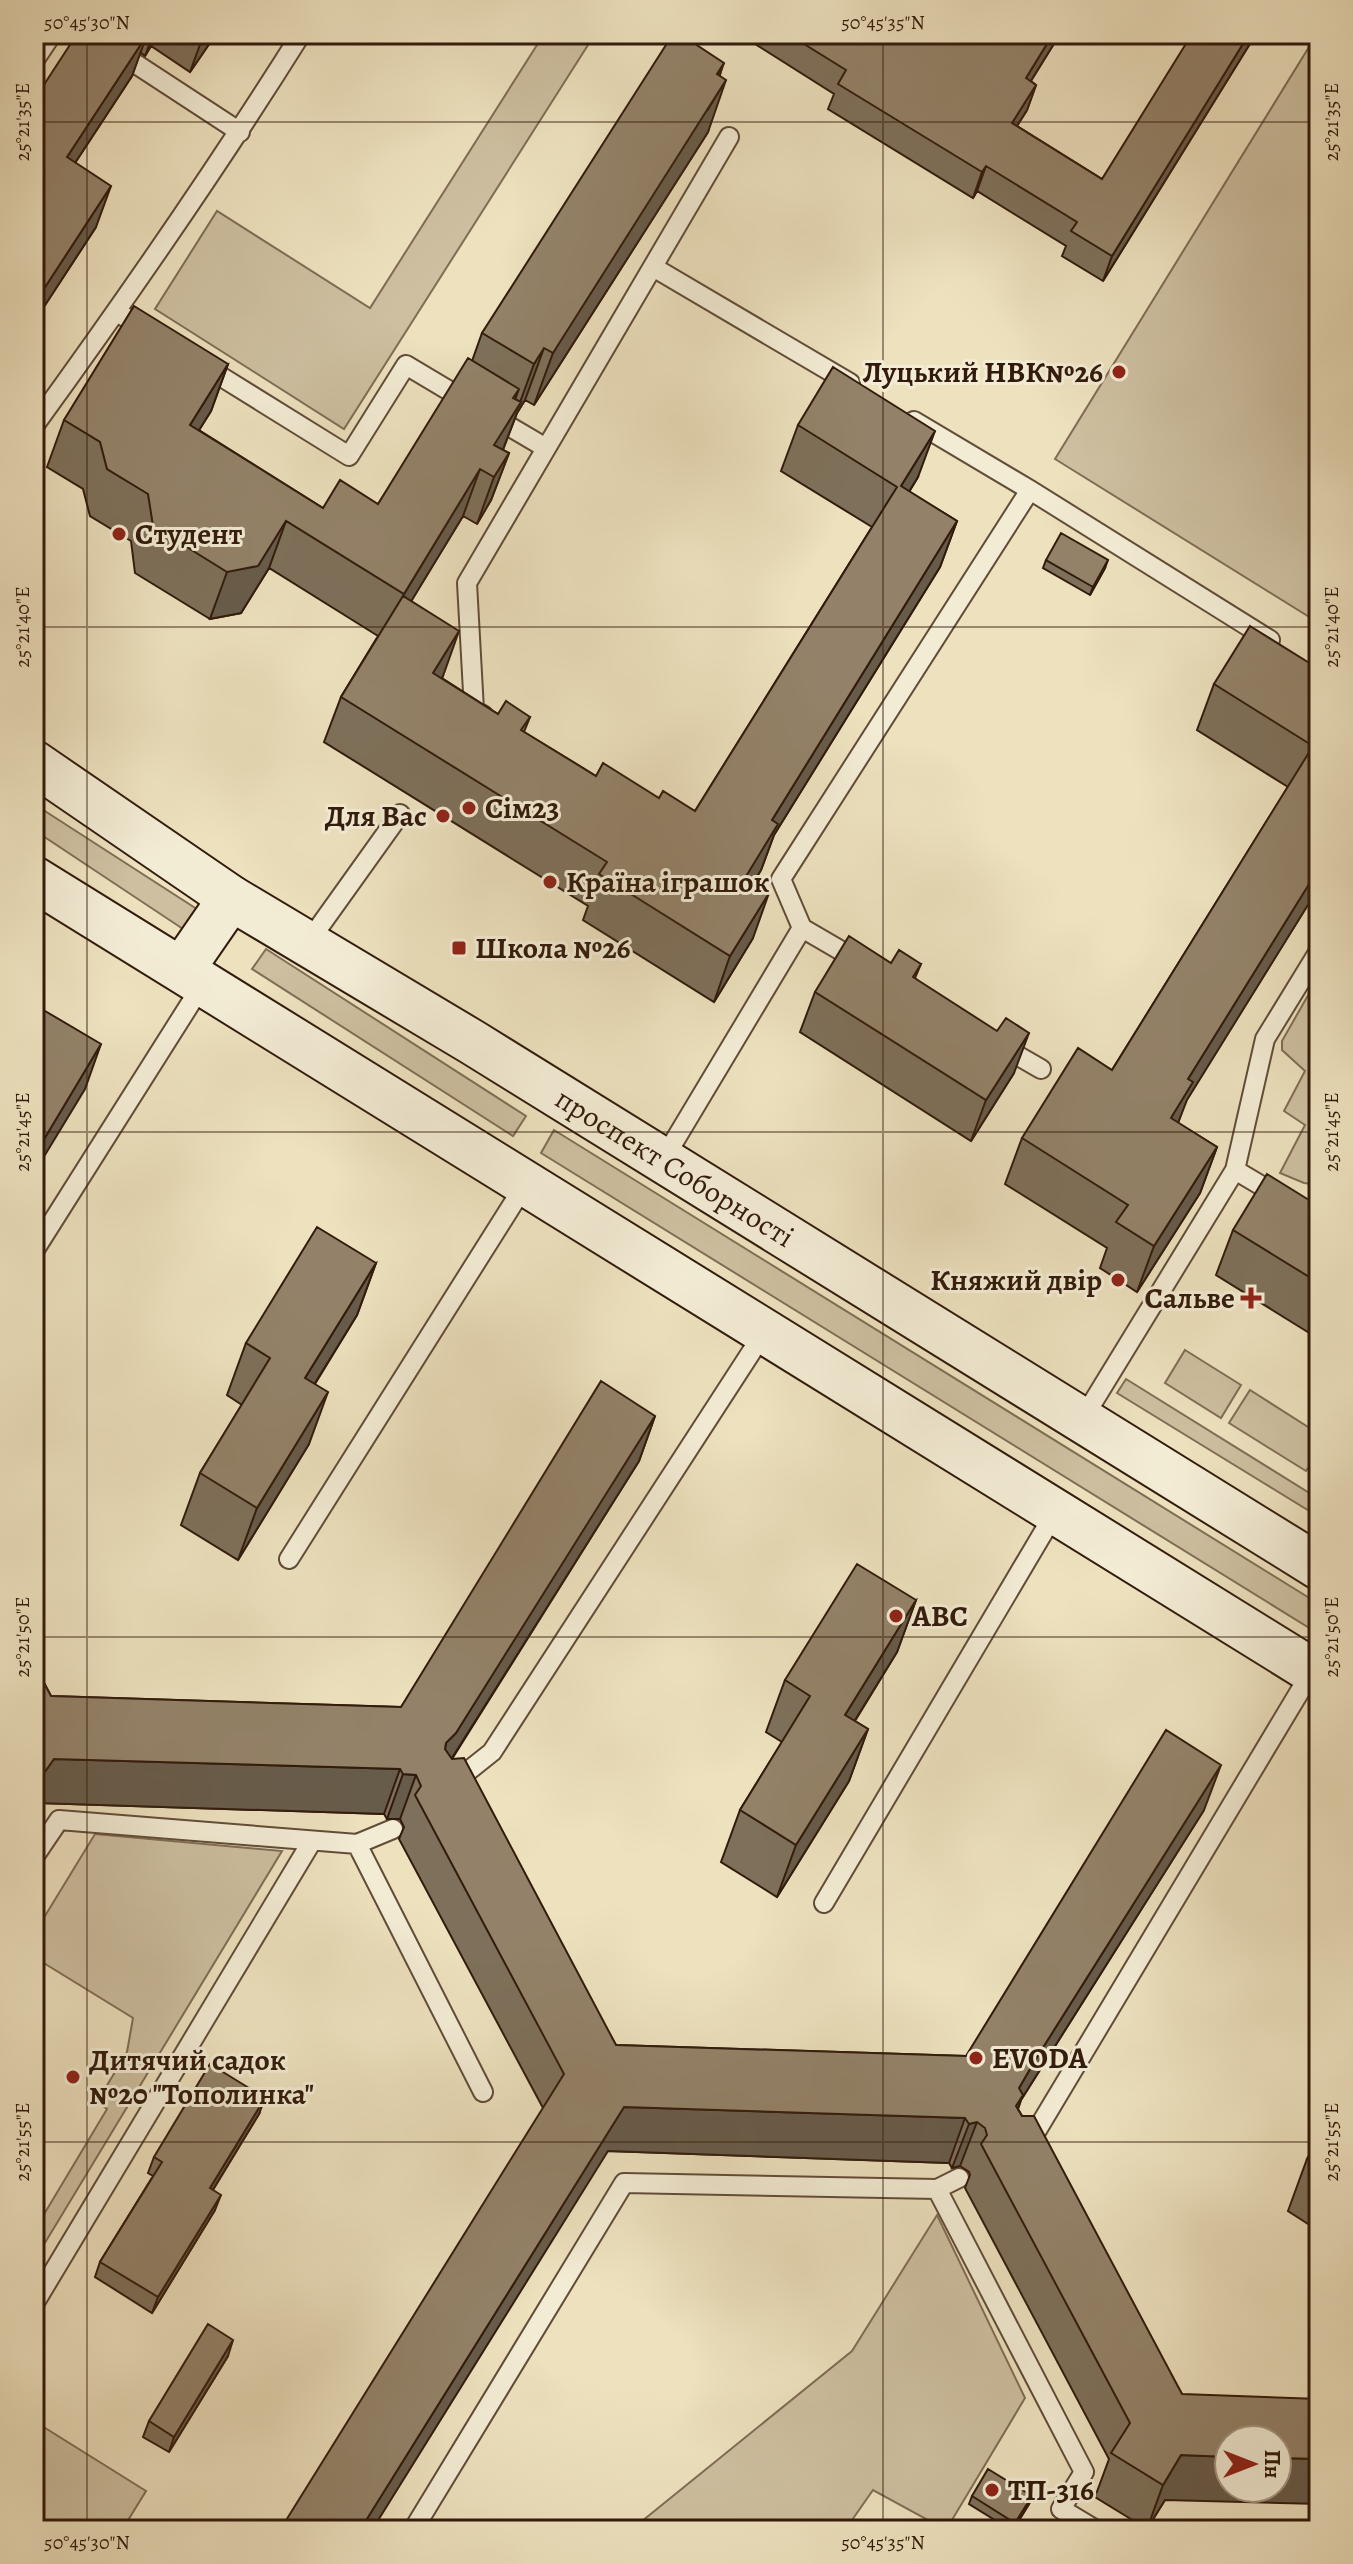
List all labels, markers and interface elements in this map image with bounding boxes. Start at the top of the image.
text: 50°45'30"N [44,9,130,36]
text: 50°45'35"N [841,9,925,36]
text: 25°21'35"E [9,83,36,161]
text: 25°21'35"E [1318,83,1345,161]
place label: Луцький НВК№26 [863,352,1103,392]
marker: Луцький НВК№26 [1110,363,1128,381]
place label: Студент [135,514,243,554]
marker: Студент [110,525,128,543]
text: 25°21'40"E [9,586,36,668]
text: 25°21'40"E [1318,586,1345,668]
place label: Сім23 [485,788,559,828]
place label: Для Вас [325,796,427,836]
marker: Сім23 [460,799,478,817]
marker: Для Вас [434,807,452,825]
place label: Країна іграшок [566,862,770,902]
marker: Країна іграшок [541,873,559,891]
place label: Школа №26 [475,928,631,968]
marker: Школа №26 [450,939,468,957]
street label: проспект Соборності [548,1078,802,1257]
text: 25°21'45"E [9,1092,36,1172]
text: 25°21'45"E [1318,1092,1345,1172]
place label: Княжий двір [930,1260,1102,1300]
marker: Княжий двір [1109,1271,1127,1289]
place label: Сальве [1145,1278,1235,1318]
marker: Сальве [1242,1289,1260,1307]
text: 25°21'50"E [9,1596,36,1678]
place label: АВС [911,1596,968,1636]
text: 25°21'50"E [1318,1596,1345,1678]
marker: АВС [887,1607,905,1625]
place label: EVODA [992,2038,1087,2078]
place label: Дитячий садок №20 "Тополинка" [89,2040,314,2114]
marker: EVODA [967,2049,985,2067]
marker: Дитячий садок №20 "Тополинка" [64,2068,82,2086]
text: 25°21'55"E [9,2103,36,2181]
text: 25°21'55"E [1318,2103,1345,2181]
north arrow [1213,2424,1293,2504]
text: Пн [1257,2450,1287,2478]
place label: ТП-316 [1008,2470,1094,2510]
marker: ТП-316 [983,2481,1001,2499]
text: 50°45'30"N [44,2529,130,2556]
text: 50°45'35"N [841,2529,925,2556]

